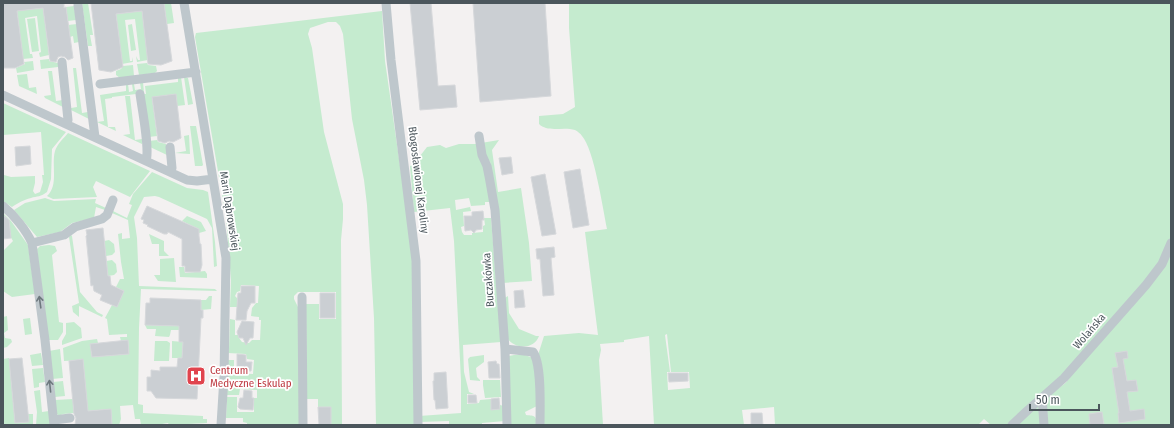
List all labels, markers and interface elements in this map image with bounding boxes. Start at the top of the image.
street label: Błogosławionej Karoliny [405,126,432,234]
street label: Marii Dąbrowskiej [217,171,242,252]
street label: Buczakówka [480,252,497,308]
one-way arrow [36,296,44,309]
street label: Wolańska [1070,311,1108,352]
place label: Centrum Medyczne Eskulap [210,364,292,390]
hospital icon: Centrum Medyczne Eskulap [185,365,207,387]
one-way arrow [46,380,54,393]
scale bar [1030,386,1099,412]
text: 50 m [1036,393,1060,407]

